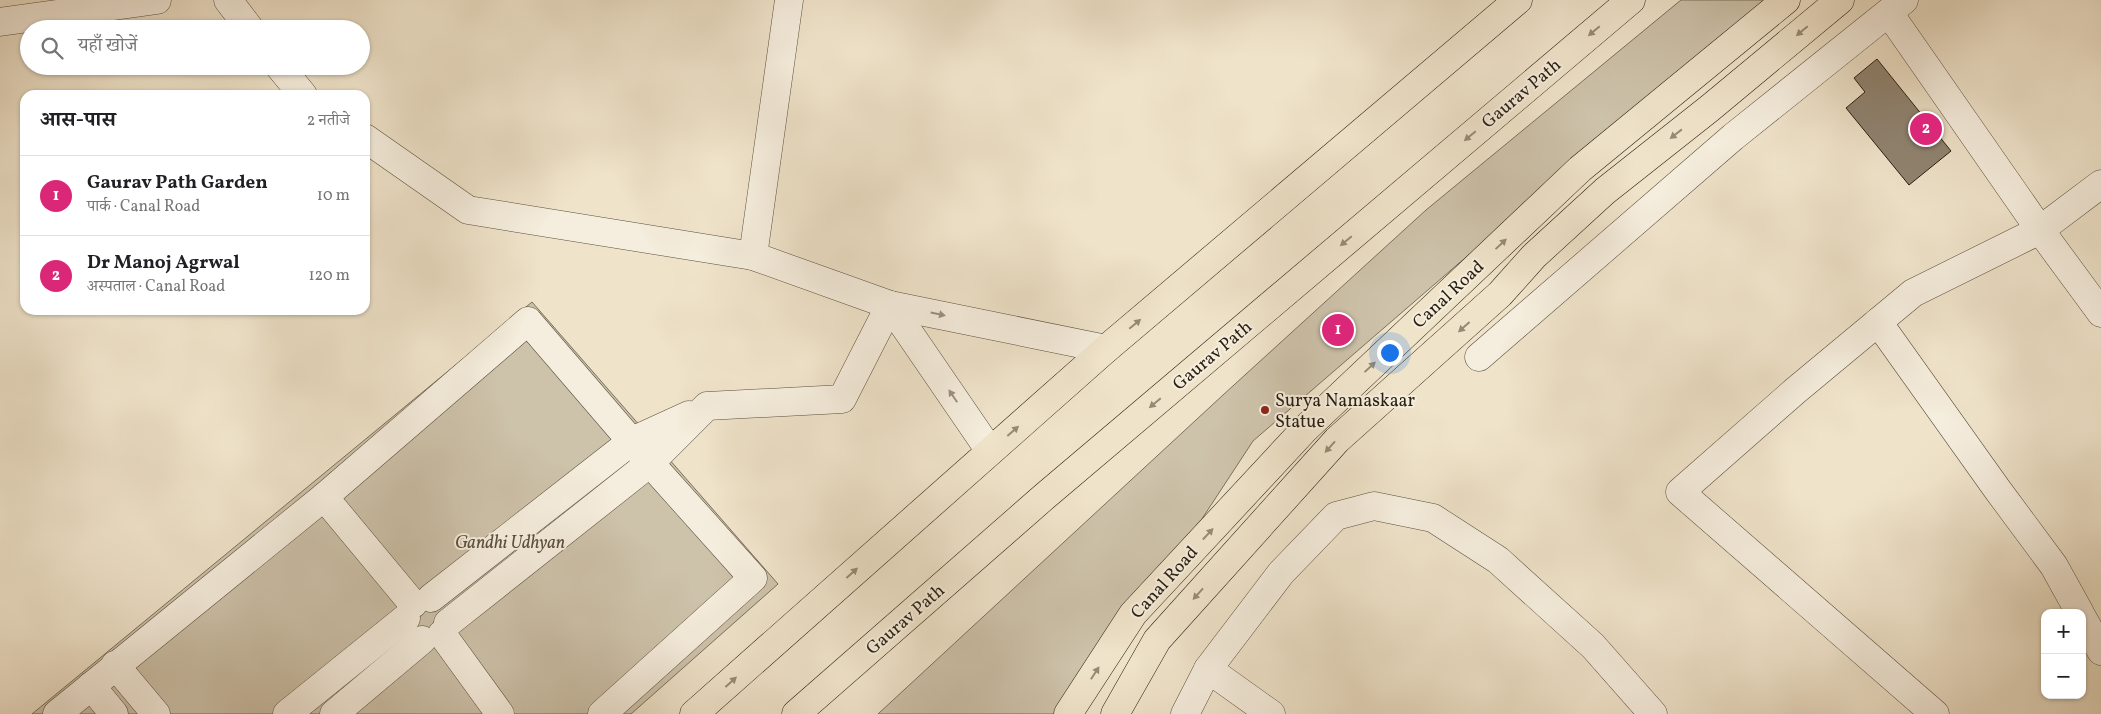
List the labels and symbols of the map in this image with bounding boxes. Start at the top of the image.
one-way arrow [1588,26,1601,37]
one-way arrow [1796,26,1809,37]
street label: Gaurav Path [1477,53,1567,135]
pin: 2 [1910,110,1942,148]
one-way arrow [1670,129,1683,140]
one-way arrow [1464,131,1477,142]
one-way arrow [1340,236,1353,247]
one-way arrow [1494,238,1506,250]
street label: Canal Road [1408,255,1490,335]
one-way arrow [930,311,946,319]
pin: 1 [1322,311,1354,349]
street label: Gaurav Path [1168,315,1258,397]
one-way arrow [1128,318,1141,329]
one-way arrow [1457,321,1470,332]
your location [1377,340,1403,366]
one-way arrow [1364,361,1376,373]
one-way arrow [948,389,958,403]
place label: Surya Namaskaar Statue [1275,389,1416,435]
one-way arrow [1149,397,1162,408]
marker: Surya Namaskaar Statue [1259,404,1271,416]
one-way arrow [1006,425,1019,436]
one-way arrow [1324,441,1336,453]
one-way arrow [1202,527,1213,540]
park label: Gandhi Udhyan [455,531,565,556]
street label: Canal Road [1126,541,1205,625]
one-way arrow [846,568,859,579]
street label: Gaurav Path [861,579,951,661]
one-way arrow [1192,588,1204,600]
one-way arrow [1090,666,1099,680]
one-way arrow [724,676,737,687]

